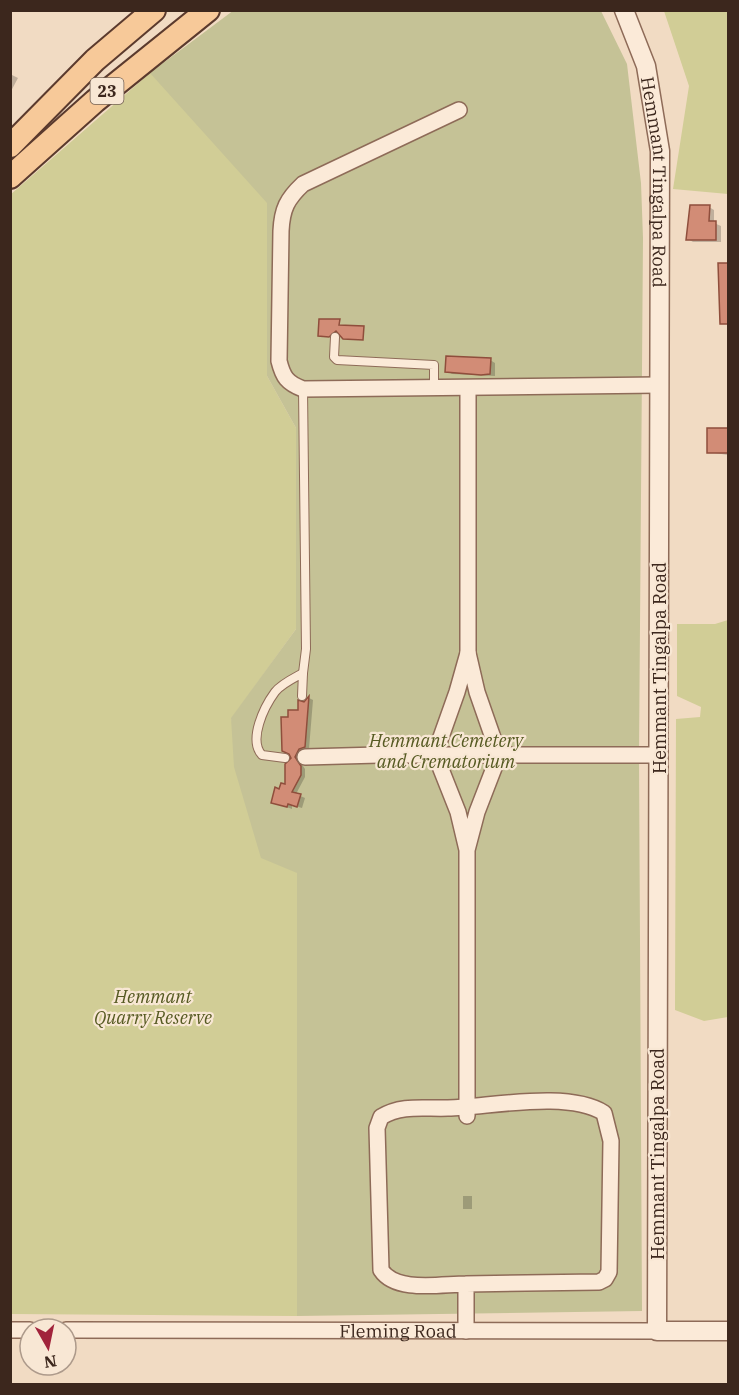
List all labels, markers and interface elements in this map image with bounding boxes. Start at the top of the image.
street label: Hemmant Tingalpa Road [636,75,672,288]
road number: 23 [90,78,124,104]
street label: Hemmant Tingalpa Road [648,562,671,774]
park label: Hemmant Cemetery and Crematorium [368,729,525,773]
park label: Hemmant Quarry Reserve [94,985,212,1029]
street label: Hemmant Tingalpa Road [646,1048,669,1260]
north arrow [18,1317,78,1377]
street label: Fleming Road [339,1319,457,1342]
text: N [43,1351,58,1373]

